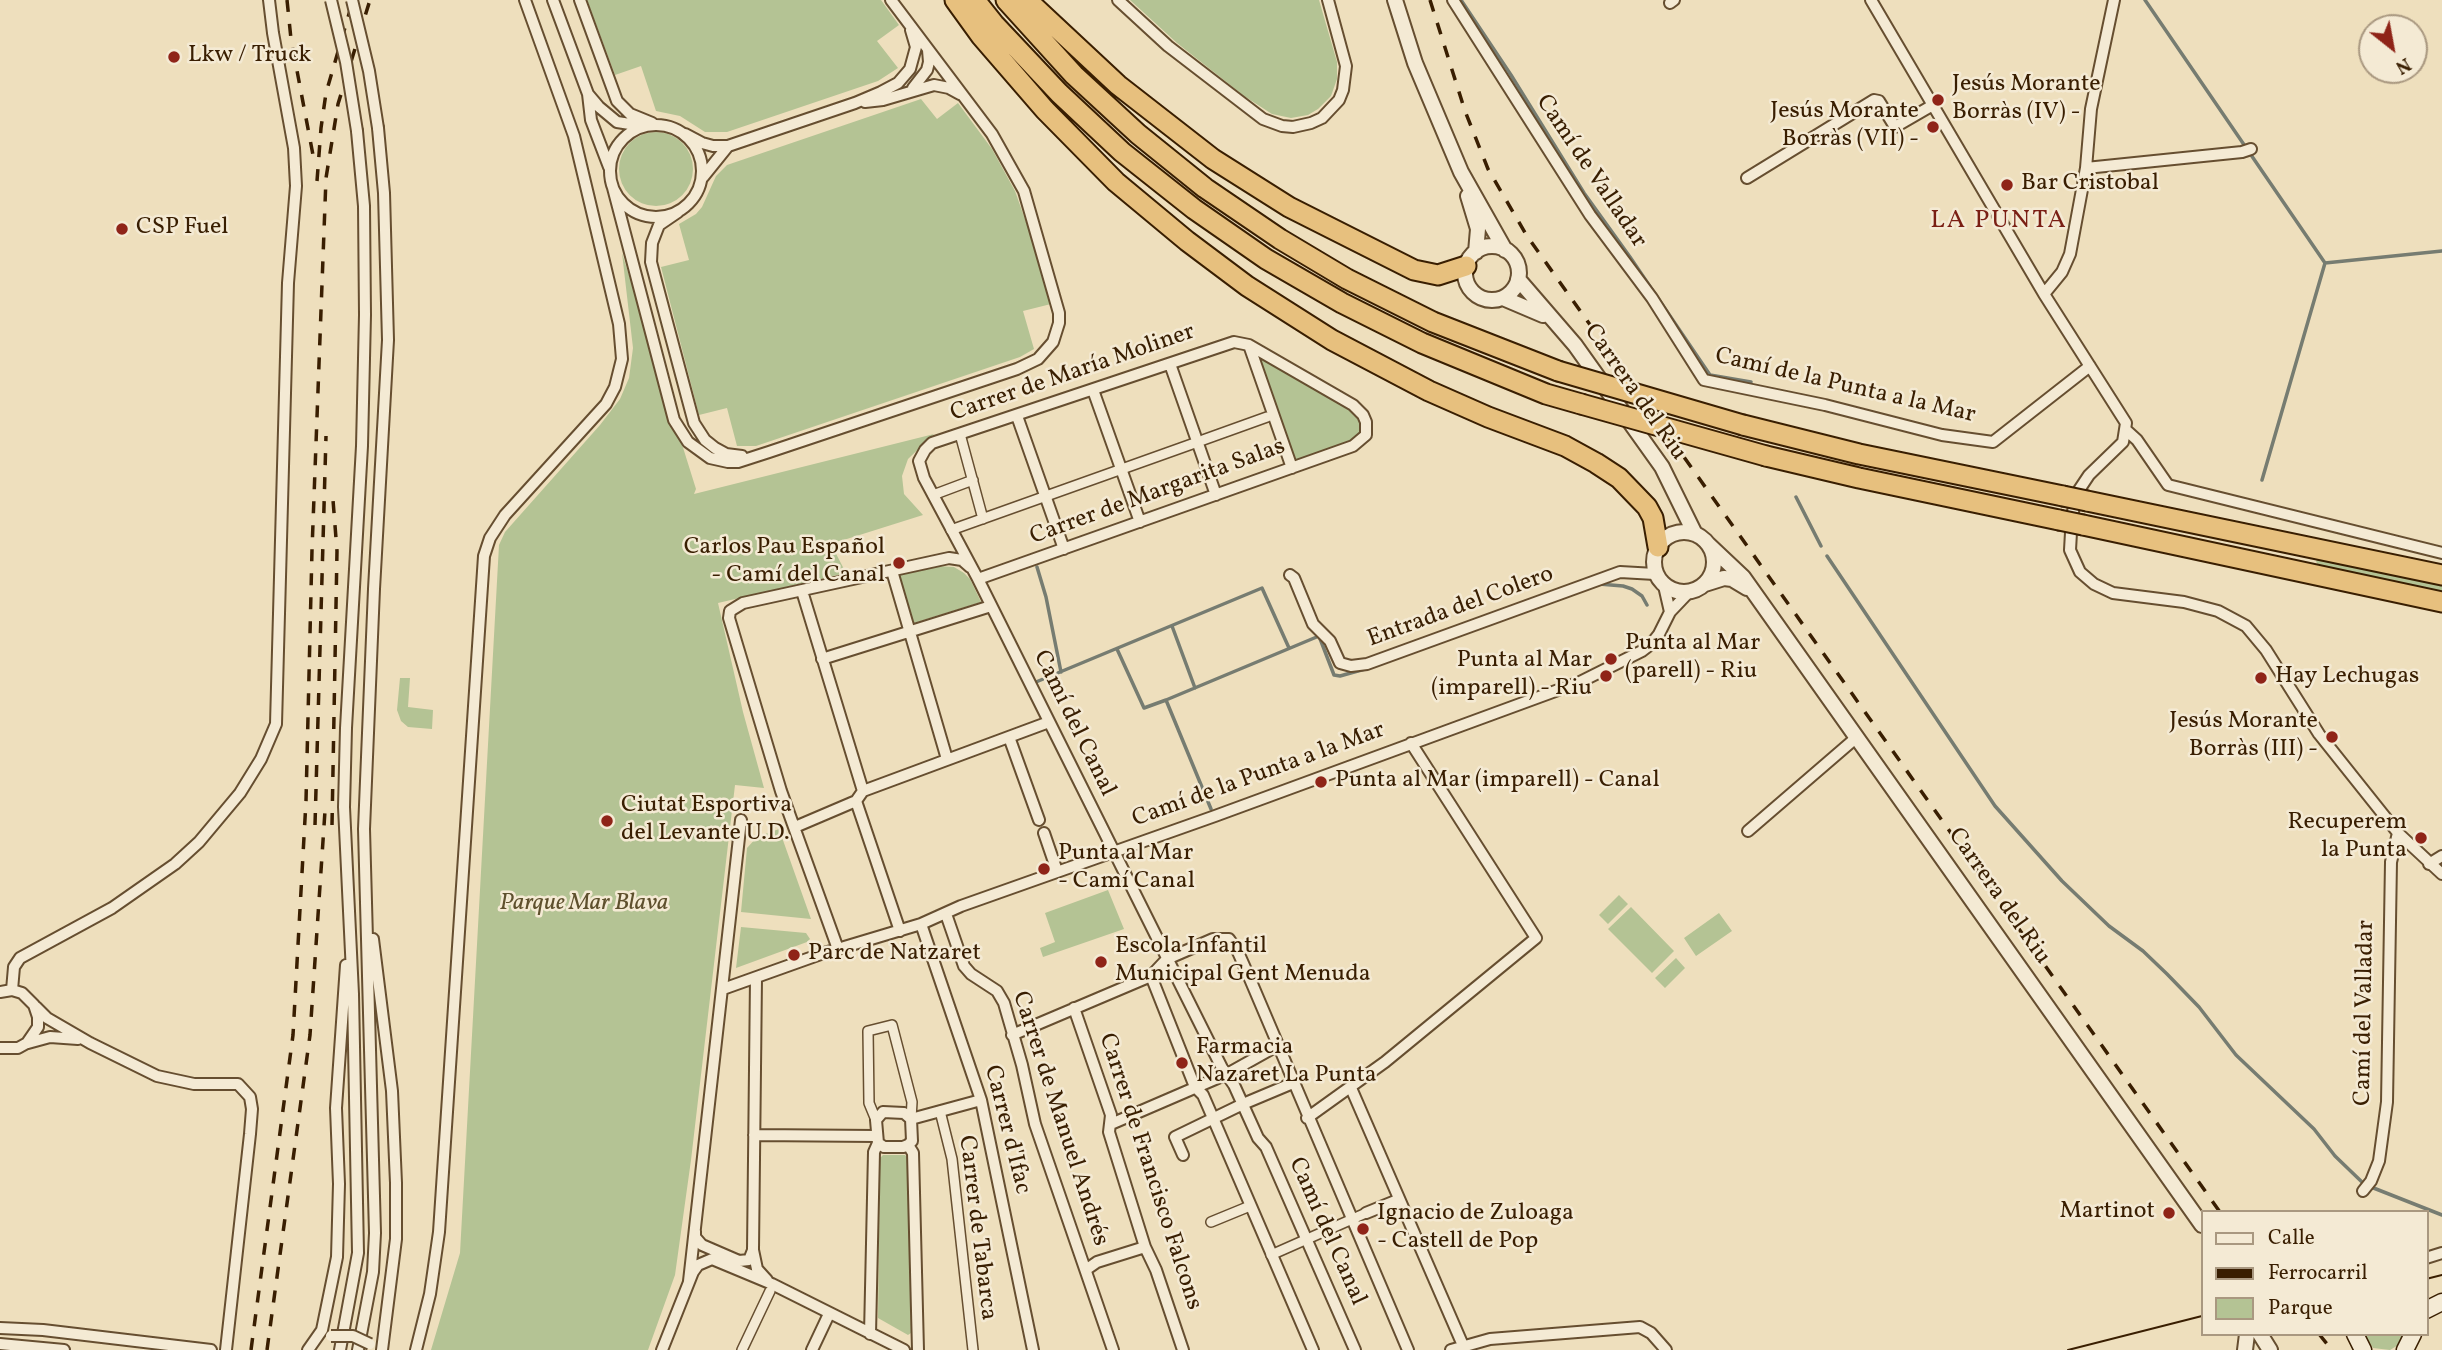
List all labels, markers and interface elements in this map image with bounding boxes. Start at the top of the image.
north arrow [2358,14,2428,84]
place label: Lkw / Truck [188,43,311,71]
marker: Lkw / Truck [166,49,182,65]
text: N [2390,51,2415,80]
place label: Jesús Morante Borràs (IV) - [1952,72,2101,128]
street label: Camí de Valladar [1528,90,1652,254]
marker: Jesús Morante Borràs (IV) - [1930,92,1946,108]
place label: Jesús Morante Borràs (VII) - [1770,99,1919,155]
marker: Jesús Morante Borràs (VII) - [1925,119,1941,135]
place label: Bar Cristobal [2021,171,2159,199]
marker: Bar Cristobal [1999,177,2015,193]
district label: LA PUNTA [1931,206,2067,238]
place label: CSP Fuel [136,215,228,243]
marker: CSP Fuel [114,221,130,237]
street label: Carrer de María Moliner [947,319,1199,429]
street label: Carrera del Riu [1576,319,1692,467]
street label: Camí de la Punta a la Mar [1712,343,1978,431]
street label: Carrer de Margarita Salas [1027,433,1289,553]
place label: Carlos Pau Español - Camí del Canal [684,535,885,591]
marker: Carlos Pau Español - Camí del Canal [891,555,907,571]
street label: Entrada del Colero [1364,561,1558,655]
place label: Punta al Mar (parell) - Riu [1625,631,1760,687]
street label: Camí del Canal [1025,646,1121,802]
place label: Punta al Mar (imparell) - Riu [1431,648,1592,704]
marker: Punta al Mar (parell) - Riu [1603,651,1619,667]
place label: Hay Lechugas [2275,664,2419,692]
marker: Punta al Mar (imparell) - Riu [1598,668,1614,684]
marker: Hay Lechugas [2253,670,2269,686]
place label: Jesús Morante Borràs (III) - [2169,709,2318,765]
street label: Camí de la Punta a la Mar [1129,717,1389,835]
marker: Jesús Morante Borràs (III) - [2324,729,2340,745]
place label: Punta al Mar (imparell) - Canal [1335,768,1660,796]
marker: Punta al Mar (imparell) - Canal [1313,774,1329,790]
place label: Ciutat Esportiva del Levante U.D. [621,793,792,849]
place label: Recuperem la Punta [2288,810,2407,866]
marker: Ciutat Esportiva del Levante U.D. [599,813,615,829]
street label: Carrera del Riu [1940,823,2056,971]
marker: Recuperem la Punta [2413,830,2429,846]
place label: Punta al Mar - Camí Canal [1058,841,1195,897]
marker: Punta al Mar - Camí Canal [1036,861,1052,877]
park label: Parque Mar Blava [500,891,668,919]
street label: Camí del Valladar [2350,920,2382,1106]
place label: Escola Infantil Municipal Gent Menuda [1115,934,1371,990]
place label: Parc de Natzaret [808,941,981,969]
marker: Parc de Natzaret [786,947,802,963]
marker: Escola Infantil Municipal Gent Menuda [1093,954,1109,970]
street label: Carrer de Manuel Andrés [1004,988,1114,1250]
street label: Carrer de Francisco Falcons [1091,1030,1207,1314]
place label: Farmacia Nazaret La Punta [1196,1035,1377,1091]
marker: Farmacia Nazaret La Punta [1174,1055,1190,1071]
street label: Carrer d'Ifac [976,1063,1036,1197]
street label: Carrer de Tabarca [950,1134,1002,1322]
street label: Camí del Canal [1281,1154,1371,1310]
place label: Martinot [2059,1199,2155,1227]
place label: Ignacio de Zuloaga - Castell de Pop [1377,1201,1574,1257]
marker: Martinot [2161,1205,2177,1221]
legend [2200,1210,2428,1336]
marker: Ignacio de Zuloaga - Castell de Pop [1355,1221,1371,1237]
text: Calle [2268,1224,2315,1253]
text: Ferrocarril [2268,1259,2368,1288]
text: Parque [2268,1294,2333,1323]

